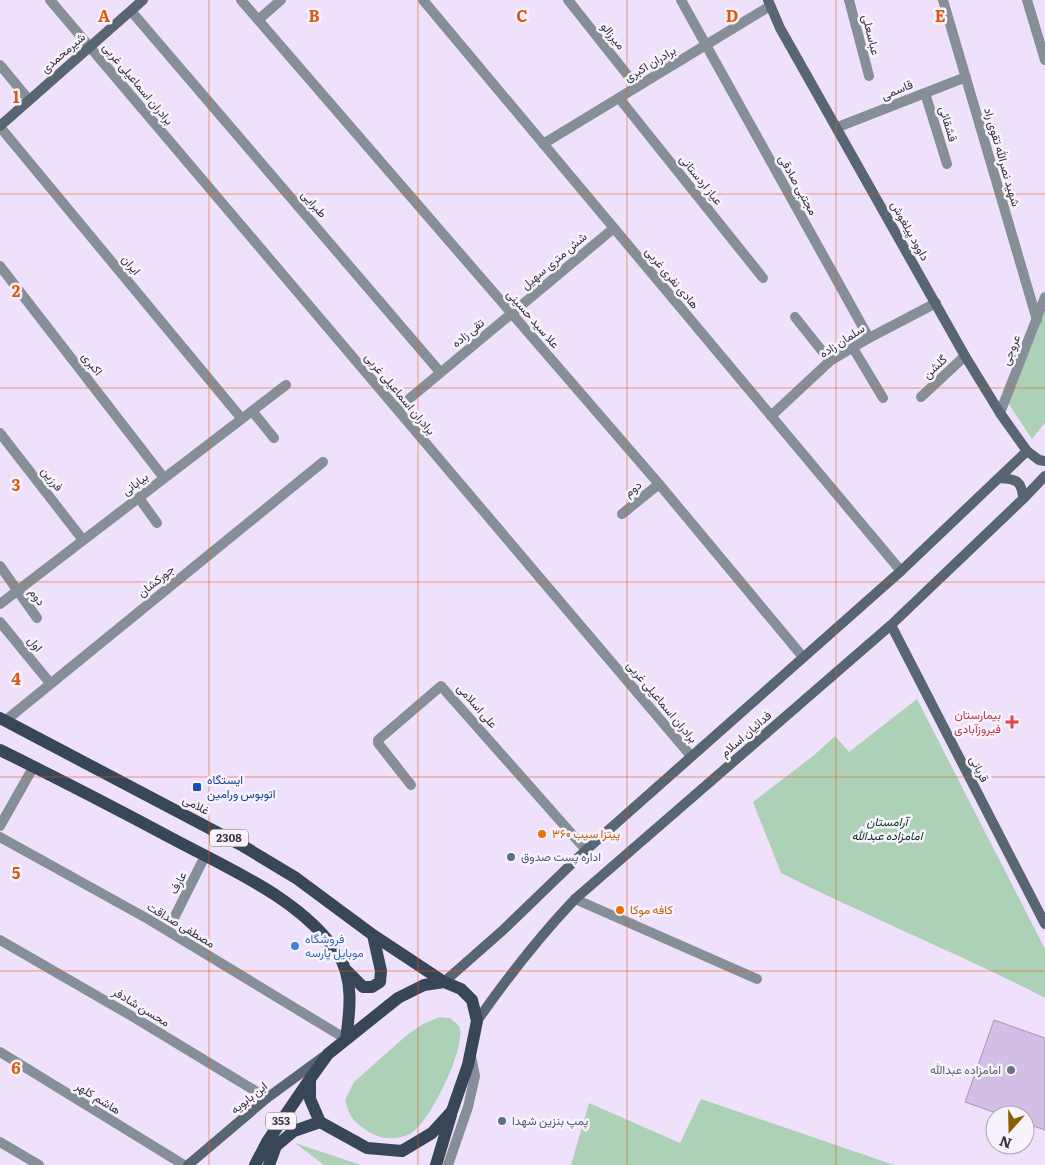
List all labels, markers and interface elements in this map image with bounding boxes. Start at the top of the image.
text: A [98,3,110,27]
text: B [308,3,320,27]
text: C [516,3,528,27]
text: D [726,3,738,27]
text: E [935,3,946,27]
street label: عباسعلی [858,12,886,57]
street label: میرزالو [597,18,630,53]
street label: شیرمحمدی [36,28,89,77]
street label: برادران اسماعیلی غربی [99,38,179,128]
street label: برادران اکبری [620,41,679,86]
street label: قاسمی [878,75,915,104]
text: 1 [13,84,20,108]
street label: قشقائی [935,104,963,144]
street label: شهید نصرالله تقوی راد [980,105,1026,208]
street label: عیاز اردستانی [676,150,728,208]
street label: مجتبی صادقی [775,151,823,218]
street label: طبرایی [298,185,332,221]
street label: داوود پیلغوش [887,197,935,264]
street label: شش متری سهیل [516,227,590,293]
street label: هادی نفری غربی [641,242,704,312]
street label: ایران [118,250,146,278]
text: 2 [12,278,21,302]
street label: علا سید حسینی [503,285,564,352]
street label: تقی زاده [447,313,488,351]
street label: سلمان زاده [815,319,868,362]
street label: عروجی [996,331,1024,368]
street label: اکبری [78,348,108,379]
street label: برادران اسماعیلی غربی [361,348,441,438]
street label: گلشن [918,350,951,382]
street label: فرزین [37,462,68,495]
street label: بیابانی [117,467,151,499]
text: 3 [12,472,21,496]
street label: دوم [620,475,645,501]
street label: جورکشان [133,560,178,601]
street label: دوم [25,584,51,609]
street label: اول [24,632,48,655]
street label: برادران اسماعیلی غربی [623,656,703,746]
text: 4 [11,666,21,690]
street label: علی اسلامی [453,679,502,732]
place label: بیمارستان فیروزآبادی [954,705,1001,737]
street label: فدائیان اسلام [716,706,775,761]
marker: بیمارستان فیروزآبادی [1005,715,1019,729]
street label: قربانی [966,752,994,785]
place label: ایستگاه اتوبوس ورامین [207,770,275,802]
marker: ایستگاه اتوبوس ورامین [191,781,203,793]
street label: غلامی [180,790,213,819]
park label: آرامستان امامزاده عبدالله [852,812,924,844]
place label: پیتزا سیب ۳۶۰ [552,824,620,842]
marker: پیتزا سیب ۳۶۰ [536,828,548,840]
road number: 2308 [210,830,248,846]
place label: اداره پست صدوق [521,847,601,865]
marker: اداره پست صدوق [505,851,517,863]
text: 5 [12,860,21,884]
street label: عارف [164,868,190,897]
street label: مصطفی صداقت [144,897,219,952]
place label: کافه موکا [630,900,673,918]
marker: کافه موکا [614,904,626,916]
place label: فروشگاه موبایل پارسه [305,929,364,961]
marker: فروشگاه موبایل پارسه [289,940,301,952]
street label: محسن شادفر [108,981,174,1030]
text: 6 [11,1055,21,1079]
place label: امامزاده عبدالله [930,1060,1001,1078]
marker: امامزاده عبدالله [1005,1064,1017,1076]
street label: هاشم کلهر [71,1076,125,1118]
street label: ابن بابویه [226,1077,271,1118]
north arrow [985,1105,1035,1155]
place label: پمپ بنزین شهدا [512,1111,588,1129]
road number: 353 [266,1112,296,1130]
marker: پمپ بنزین شهدا [496,1115,508,1127]
text: N [996,1132,1014,1155]

